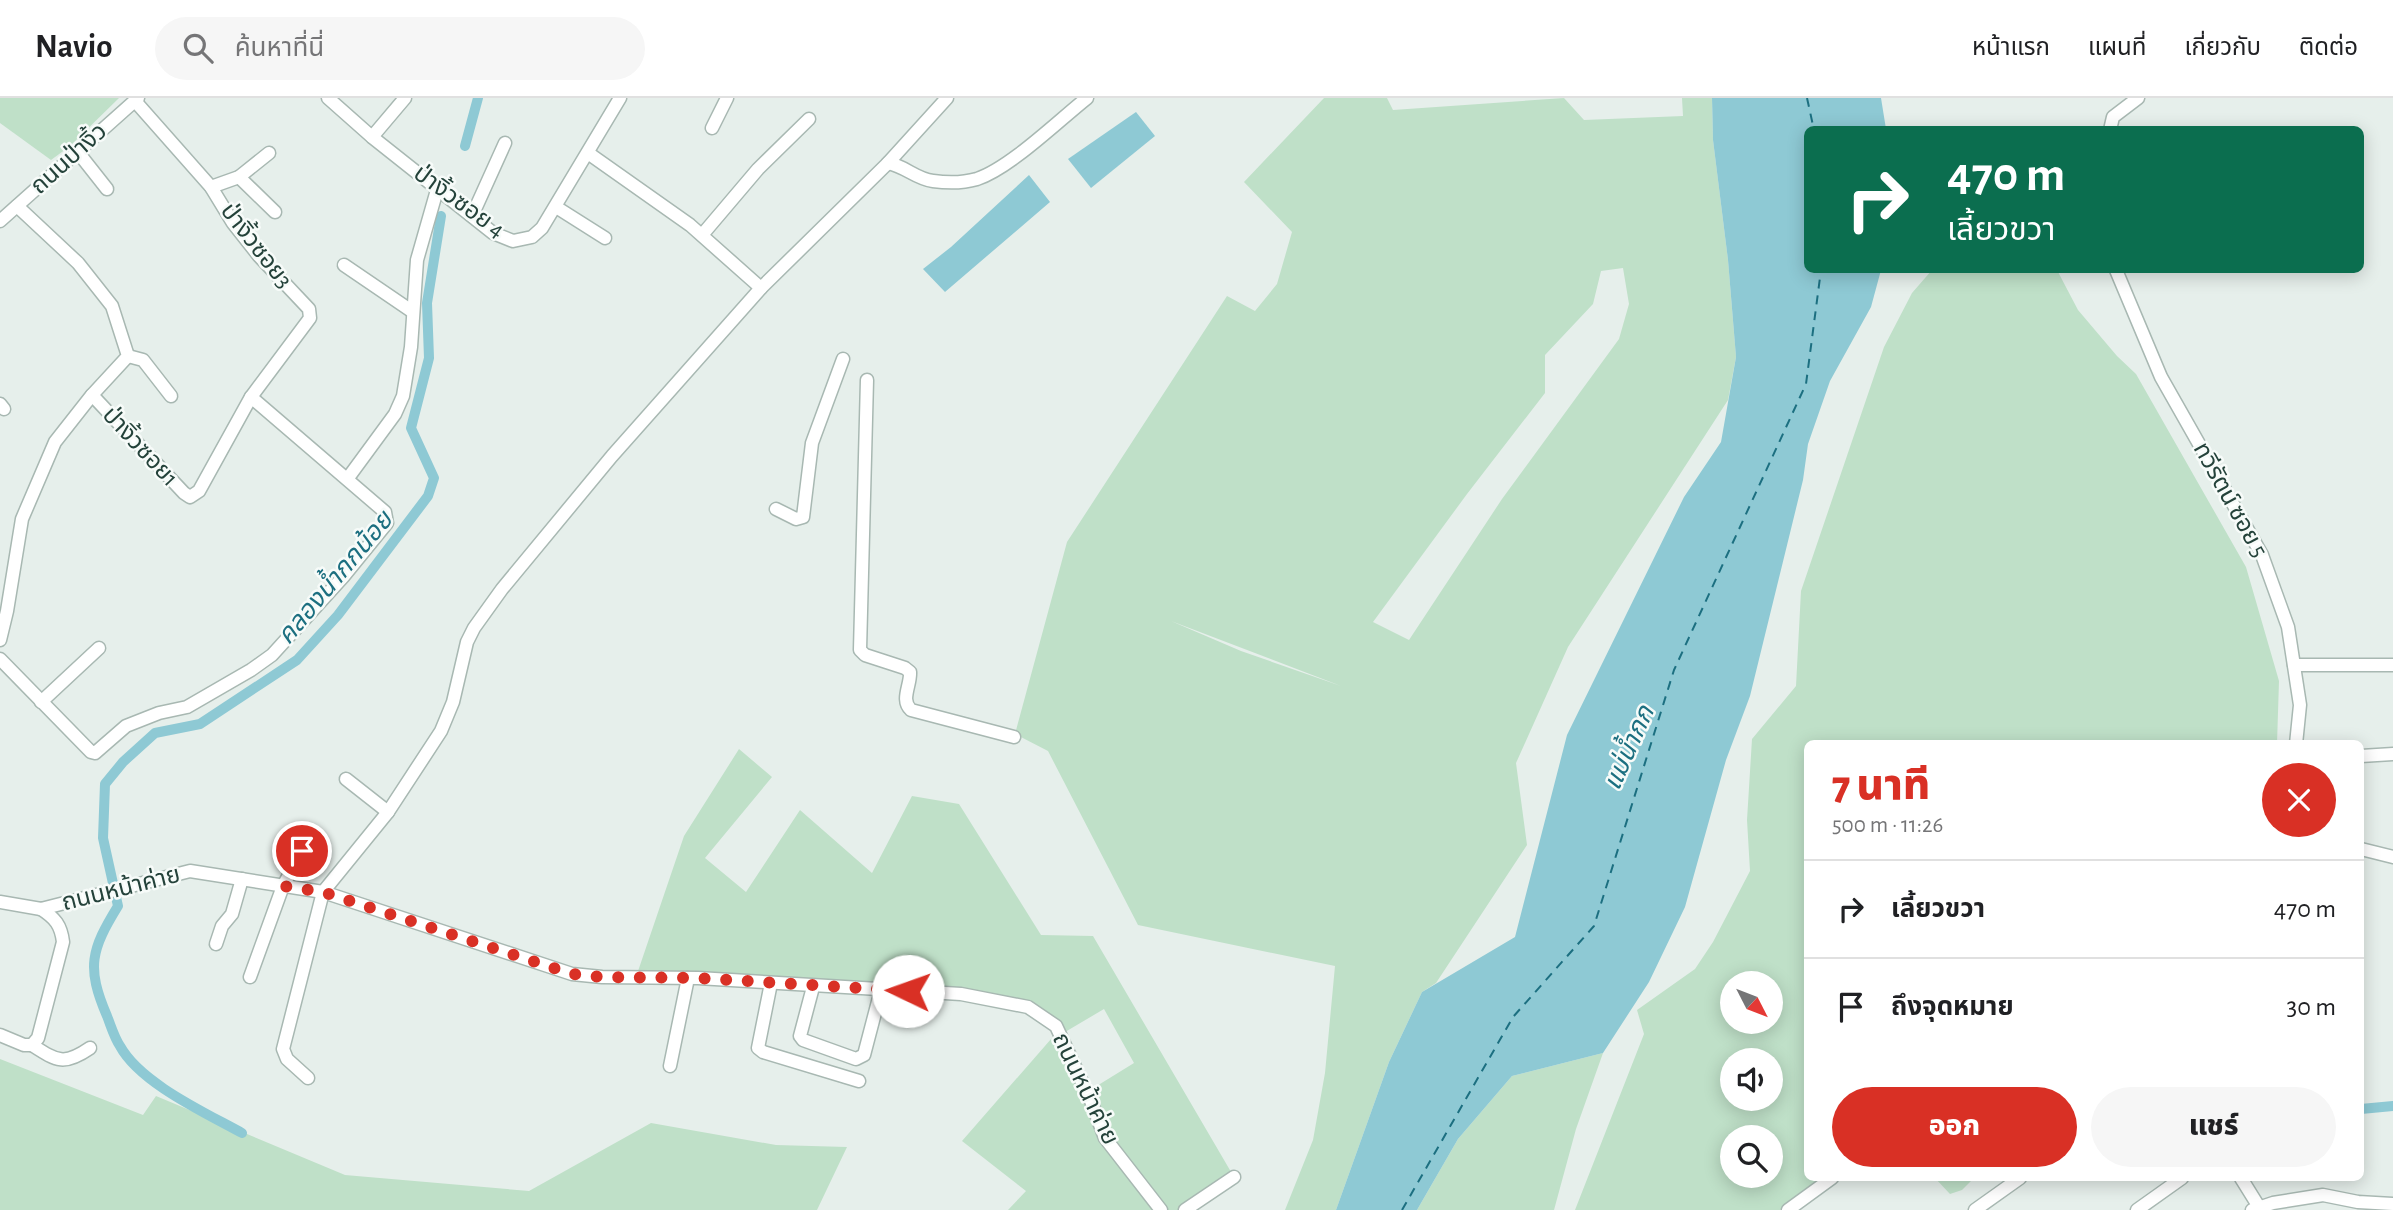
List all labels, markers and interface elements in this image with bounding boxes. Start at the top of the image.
search box [155,17,645,80]
icon: search [179,29,217,67]
text: Navio [35,31,113,64]
text: ค้นหาที่นี่ [235,35,324,61]
text: หน้าแรก [1972,36,2050,60]
text: แผนที่ [2088,36,2146,60]
text: เกี่ยวกับ [2184,36,2261,60]
text: ติดต่อ [2299,36,2358,60]
street label: ถนนป่างิ้ว [23,116,112,199]
text: 470 m [1947,151,2065,200]
icon: right [1832,154,1923,245]
street label: ป่างิ้วซอย 4 [409,157,512,243]
street label: ป่างิ้วซอย3 [216,196,300,293]
text: เลี้ยวขวา [1947,214,2055,246]
street label: ป่างิ้วซอย1 [98,400,186,491]
street label: ทวีรัตน์ ซอย 5 [2189,438,2272,562]
water label: คลองน้ำกกน้อย [268,502,399,649]
water label: แม่น้ำกก [1594,699,1659,794]
button: close [2262,763,2336,837]
text: 7 นาที [1832,765,1930,807]
text: 500 m · 11:26 [1832,814,1943,837]
pin [272,821,332,881]
icon: arrive [283,832,321,870]
street label: ถนนหน้าค่าย [59,860,183,915]
icon: right [1832,890,1870,928]
text: เลี้ยวขวา [1891,896,1985,922]
text: 470 m [2274,896,2336,922]
position arrow [871,954,945,1028]
north arrow [1720,971,1783,1034]
map controls [1720,971,1783,1188]
icon: arrive [1832,988,1870,1026]
text: ถึงจุดหมาย [1891,994,2014,1020]
text: 30 m [2286,994,2336,1020]
street label: ถนนหน้าค่าย [1048,1028,1125,1149]
button: sound [1720,1048,1783,1111]
button: ออก [1832,1087,2077,1167]
button: แชร์ [2091,1087,2336,1167]
button: search [1720,1125,1783,1188]

